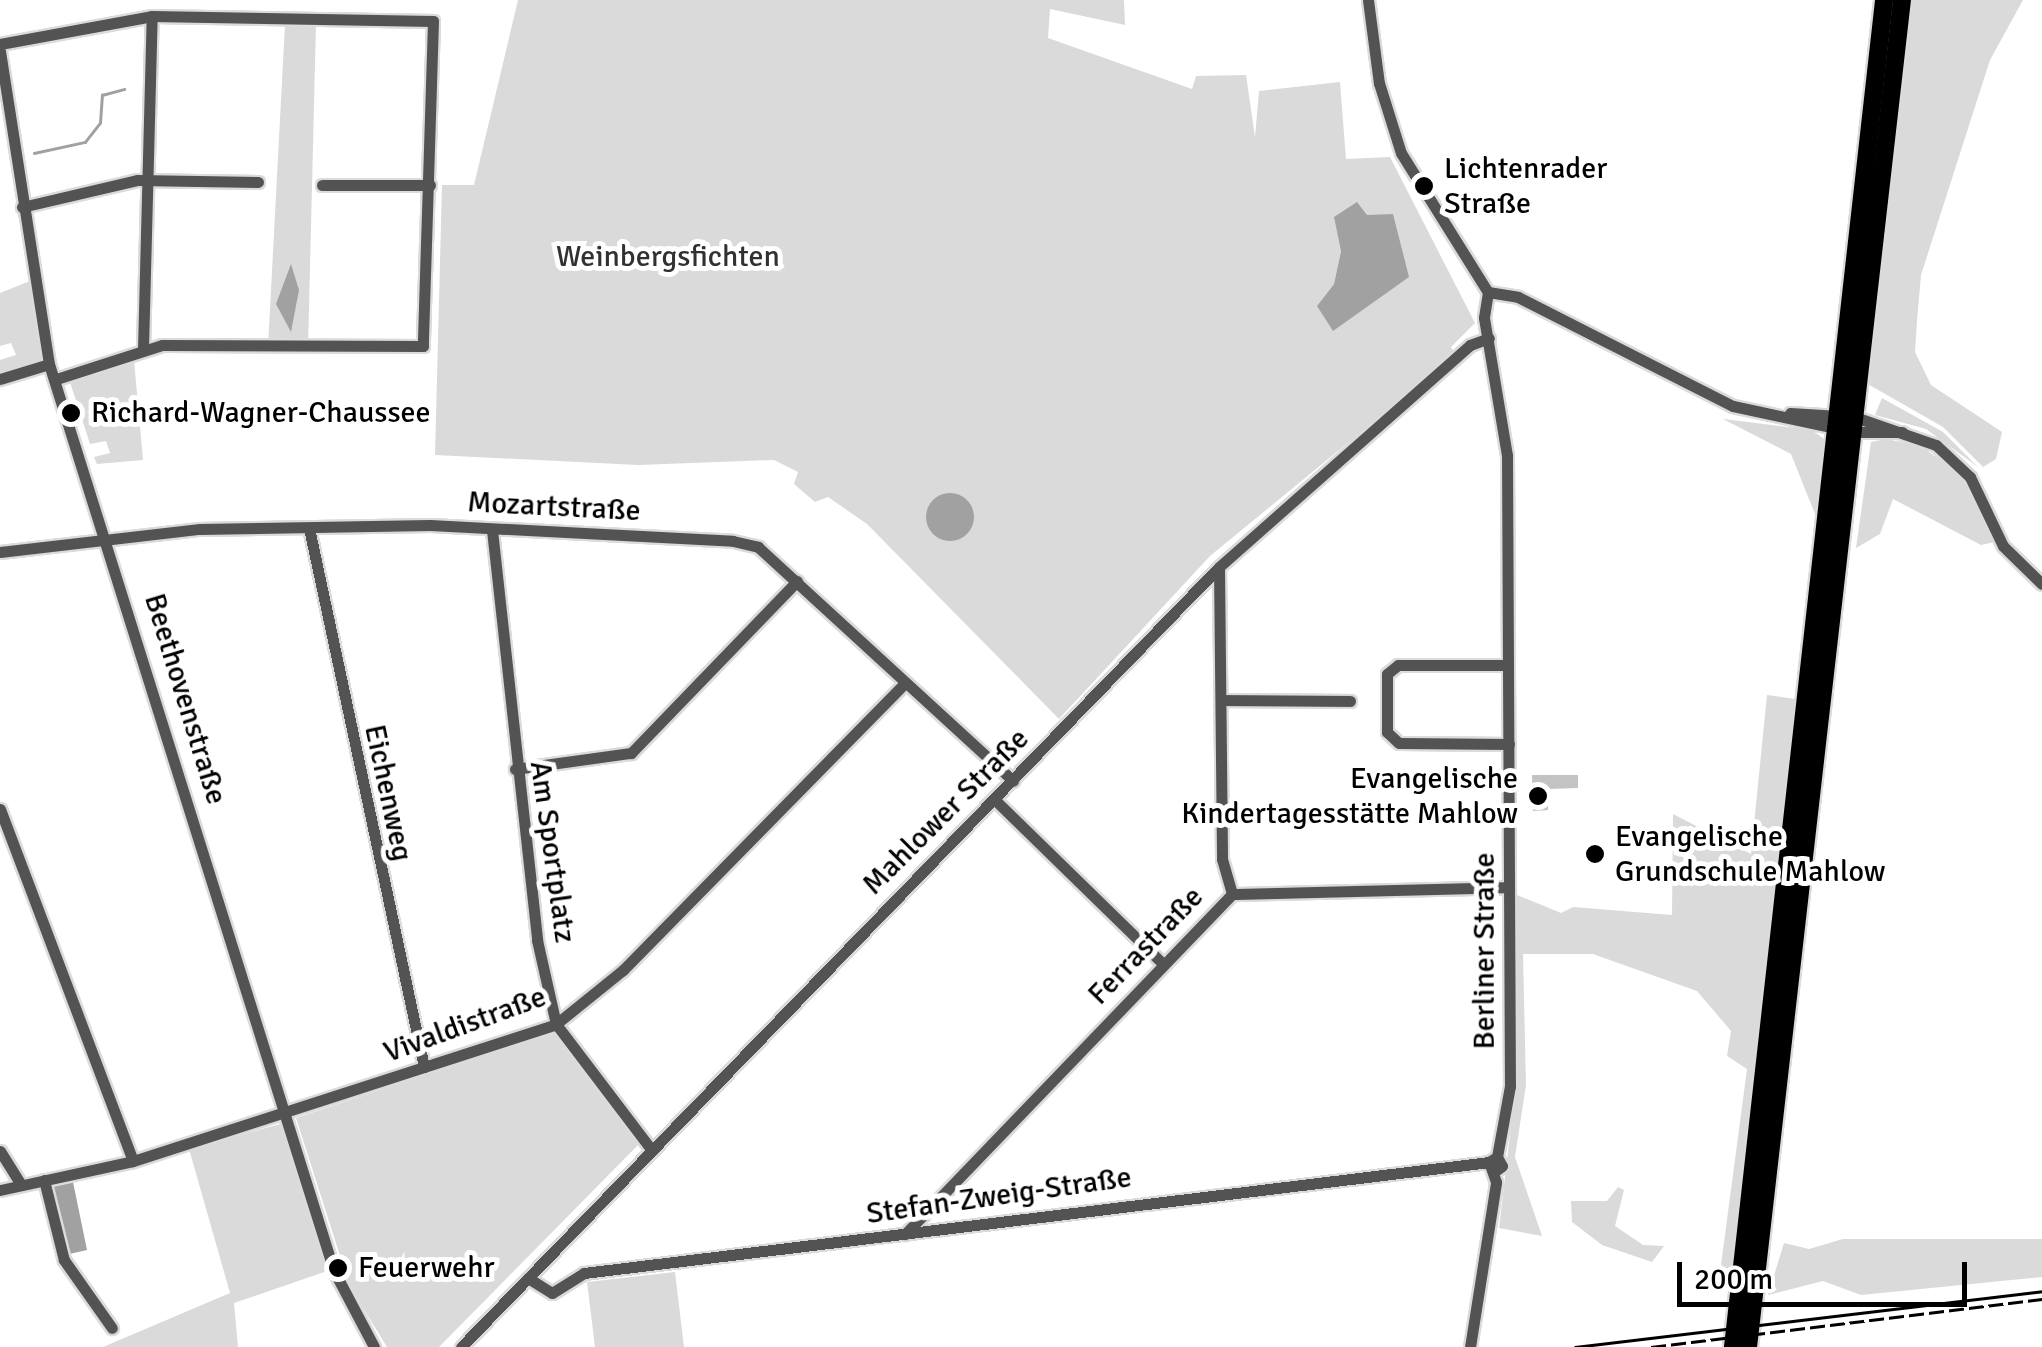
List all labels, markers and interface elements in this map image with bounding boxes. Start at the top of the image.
place label: Lichtenrader Straße [1444,151,1607,222]
marker: Lichtenrader Straße [1413,175,1435,197]
park label: Weinbergsfichten [556,239,780,275]
place label: Richard-Wagner-Chaussee [91,395,431,431]
marker: Richard-Wagner-Chaussee [60,402,82,424]
street label: Mozartstraße [466,484,642,530]
street label: Beethovenstraße [136,589,234,809]
street label: Eichenweg [356,721,420,865]
street label: Mahlower Straße [855,721,1037,903]
street label: Am Sportplatz [521,759,583,945]
place label: Evangelische Kindertagesstätte Mahlow [1181,761,1518,832]
marker: Evangelische Kindertagesstätte Mahlow [1527,785,1549,807]
place label: Evangelische Grundschule Mahlow [1615,819,1885,890]
marker: Evangelische Grundschule Mahlow [1584,843,1606,865]
street label: Berliner Straße [1467,852,1503,1050]
street label: Ferrastraße [1081,879,1211,1013]
street label: Vivaldistraße [379,979,551,1071]
street label: Stefan-Zweig-Straße [864,1160,1134,1232]
scale bar [1682,1242,1972,1304]
place label: Feuerwehr [358,1250,495,1286]
marker: Feuerwehr [327,1257,349,1279]
text: 200 m [1694,1261,1773,1298]

